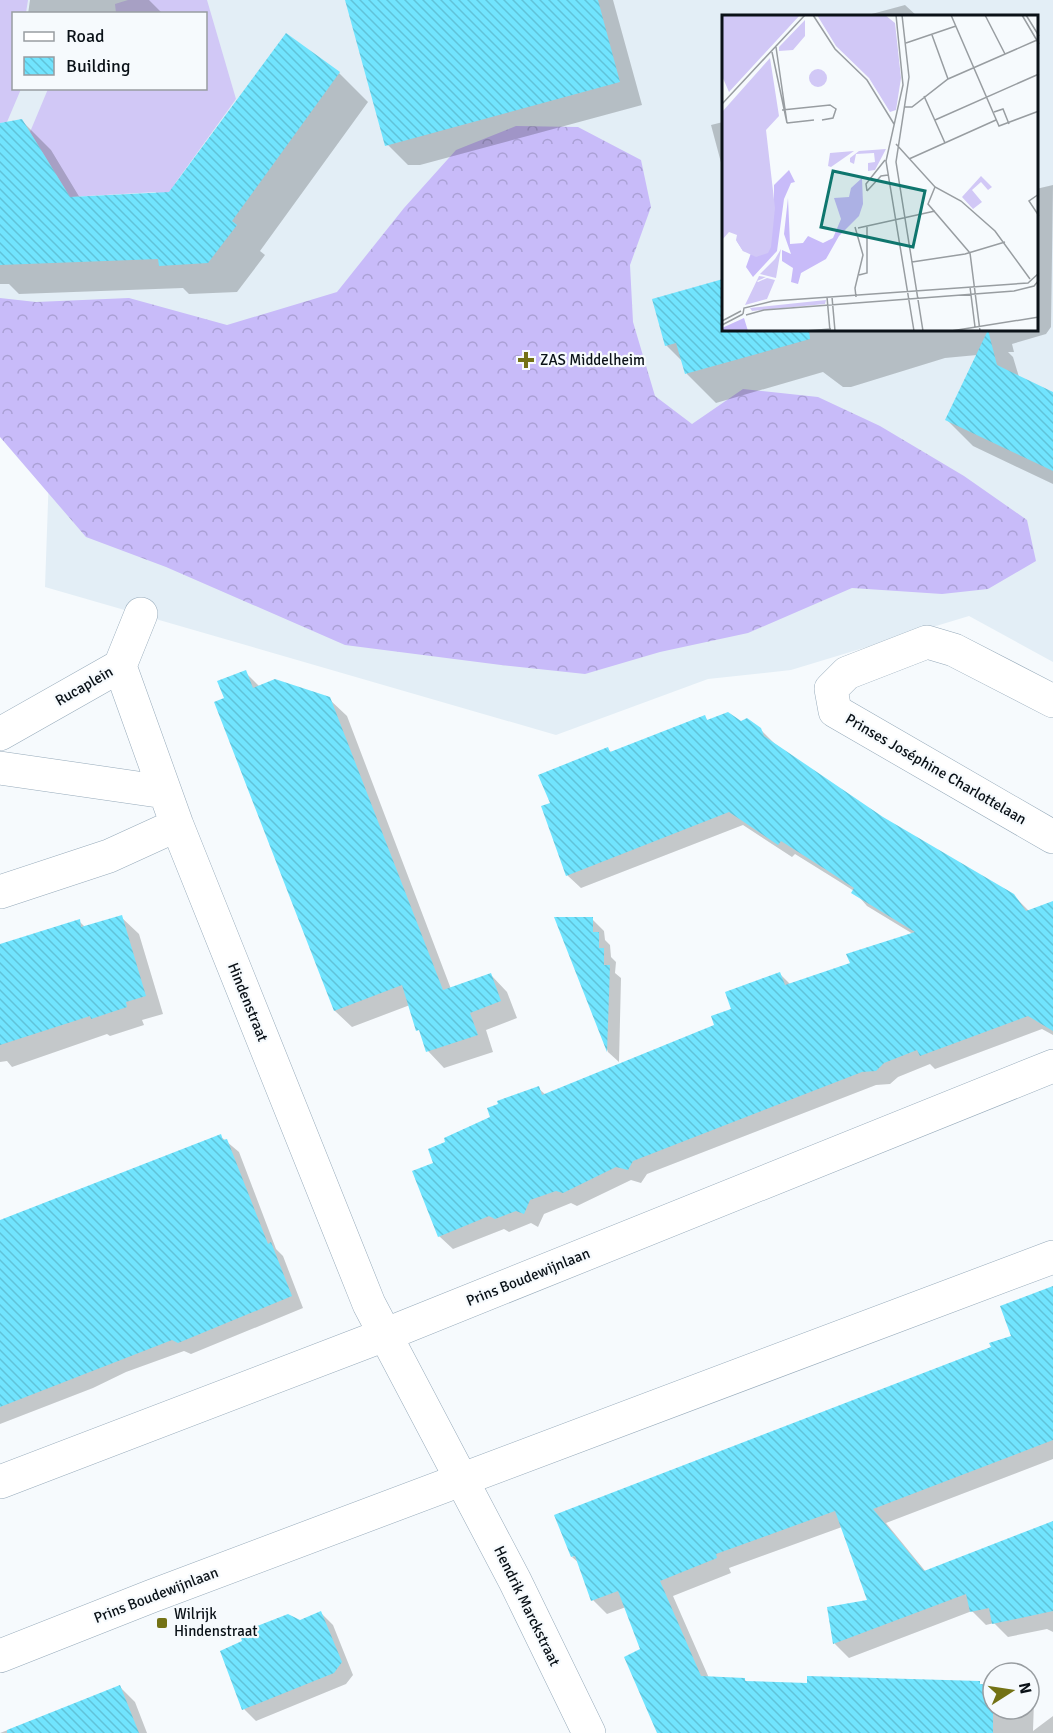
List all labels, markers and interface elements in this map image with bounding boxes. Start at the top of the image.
legend [12,12,207,90]
inset map [722,15,1038,332]
text: Road [66,25,105,47]
text: Building [66,55,130,77]
marker: ZAS Middelheim [517,351,535,369]
place label: ZAS Middelheim [540,351,645,369]
street label: Rucaplein [52,662,116,710]
street label: Prinses Joséphine Charlottelaan [842,710,1030,828]
street label: Hindenstraat [224,960,272,1044]
street label: Prins Boudewijnlaan [464,1244,592,1310]
street label: Hendrik Marckstraat [490,1543,564,1669]
street label: Prins Boudewijnlaan [91,1563,221,1627]
place label: Wilrijk Hindenstraat [174,1605,258,1640]
marker: Wilrijk Hindenstraat [155,1616,169,1630]
north arrow [981,1661,1041,1721]
text: N [1014,1681,1036,1696]

